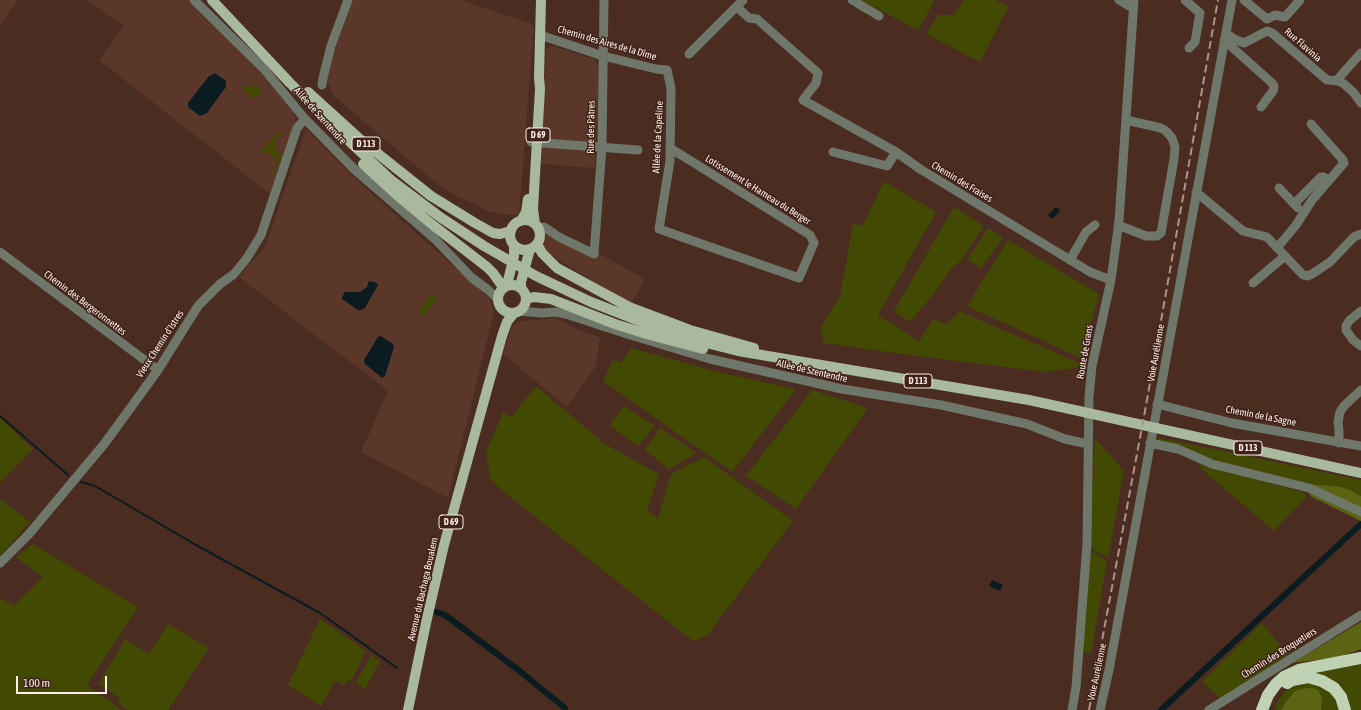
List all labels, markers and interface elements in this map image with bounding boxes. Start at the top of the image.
street label: Chemin des Aires de la Dîme [556,23,658,63]
street label: Rue Flavinia [1282,26,1324,64]
street label: Allée de Szentendre [291,85,349,147]
street label: Rue des Pâtres [585,100,597,154]
street label: Allée de la Capeline [650,100,666,174]
road number: D 69 [526,128,550,142]
road number: D 113 [352,137,380,151]
street label: Lotissement le Hameau du Berger [703,153,813,227]
street label: Chemin des Fraises [929,159,995,205]
street label: Chemin des Bergeronnettes [41,268,129,338]
street label: Vieux Chemin d'Istres [134,308,186,380]
street label: Voie Aurélienne [1145,323,1167,383]
street label: Route de Grans [1074,324,1096,380]
street label: Allée de Szentendre [775,357,849,385]
road number: D 113 [904,374,932,388]
street label: Chemin de la Sagne [1225,403,1297,429]
road number: D 113 [1234,441,1262,455]
road number: D 69 [439,515,463,529]
street label: Avenue du Bachaga Boualem [405,536,441,642]
street label: Chemin des Broquetiers [1239,625,1319,681]
street label: Voie Aurélienne [1085,642,1109,702]
scale bar [18,668,109,694]
text: 100 m [23,676,50,690]

